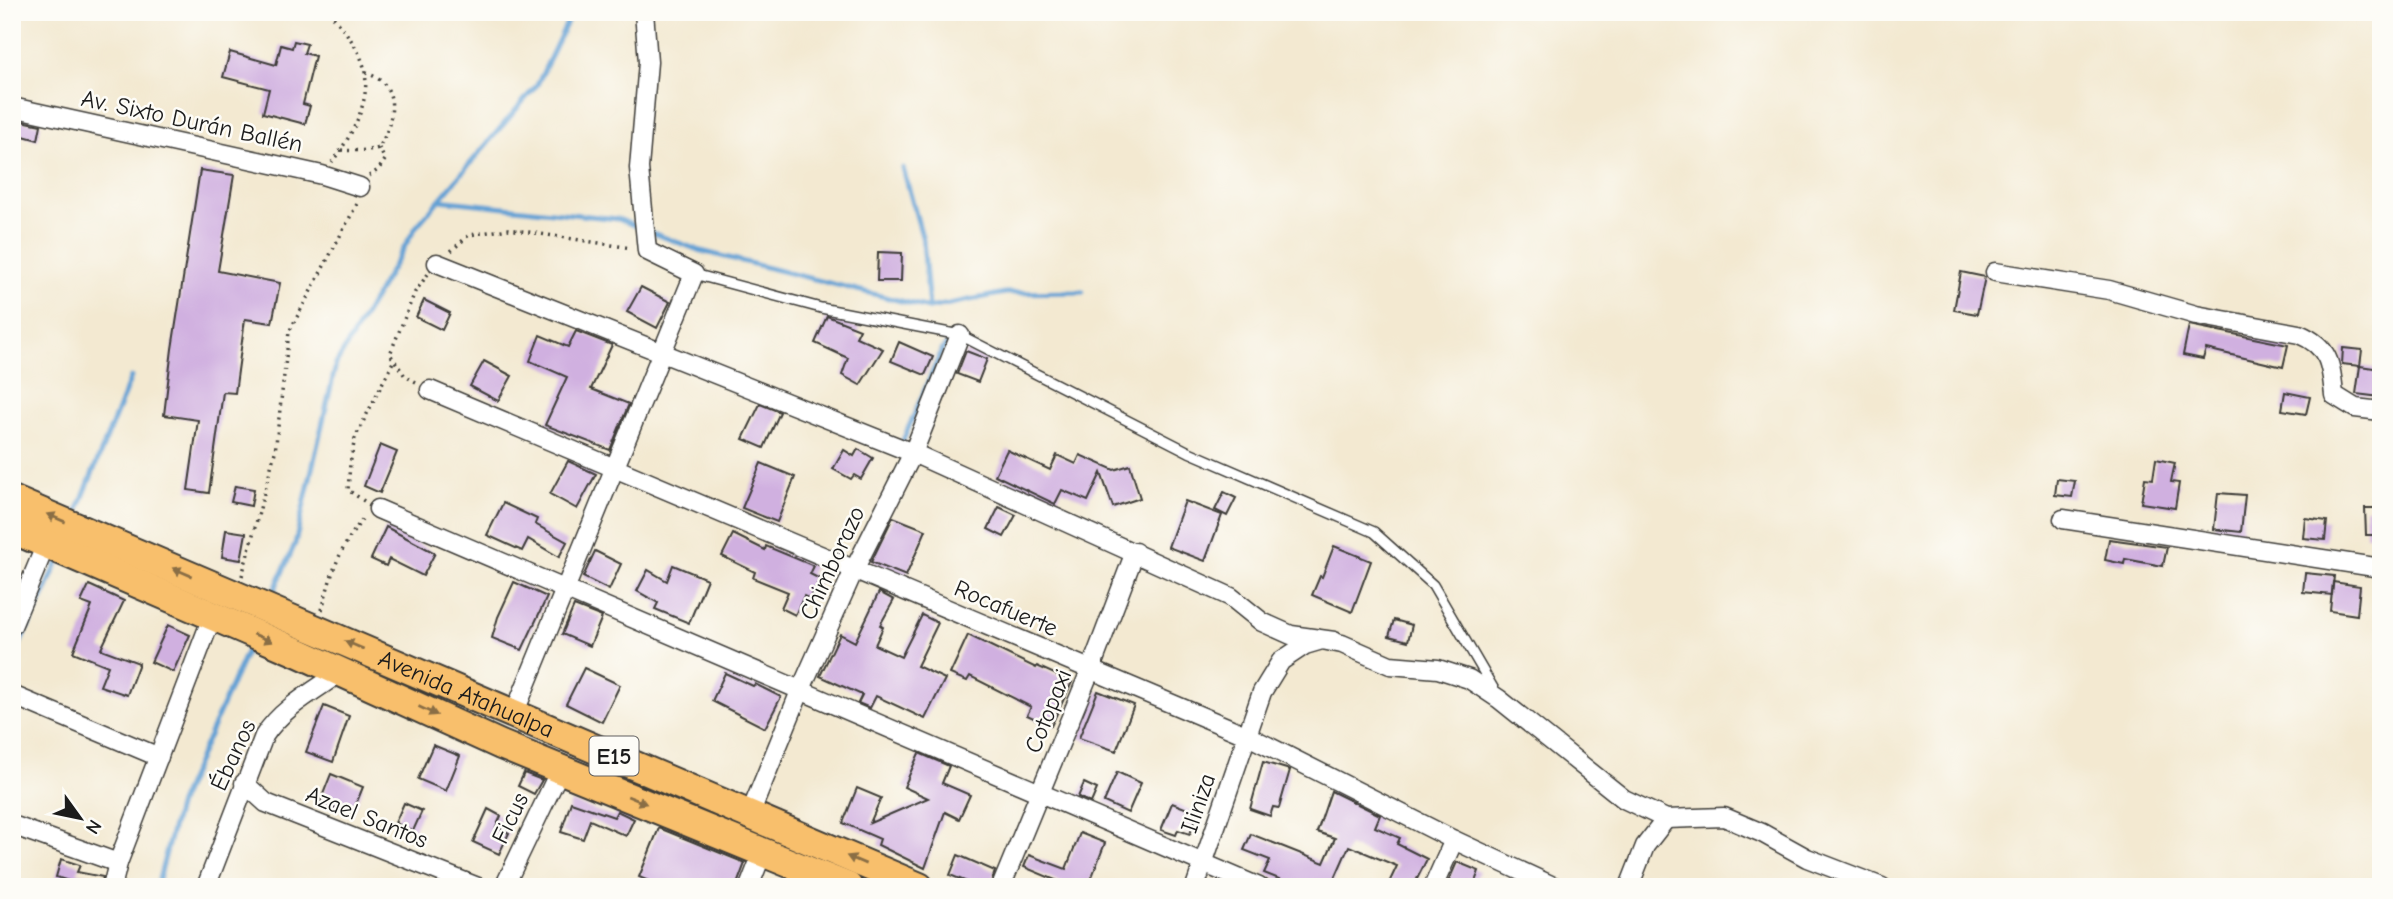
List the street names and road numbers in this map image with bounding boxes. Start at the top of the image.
street label: Av. Sixto Durán Ballén [79,84,305,158]
street label: Chimborazo [793,502,871,624]
street label: Rocafuerte [950,574,1062,642]
street label: Avenida Atahualpa [374,644,558,744]
street label: Cotopaxi [1019,665,1077,757]
street label: Ébanos [204,715,262,795]
road number: E15 [590,736,638,776]
street label: Iliniza [1175,770,1221,836]
street label: Azael Santos [302,780,432,854]
street label: Ficus [486,788,534,848]

